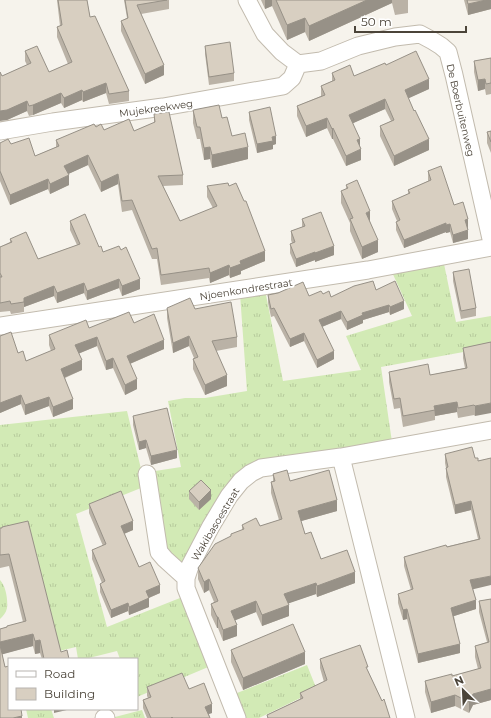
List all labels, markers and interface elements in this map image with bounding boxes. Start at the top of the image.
scale bar [355,8,466,34]
text: 50 m [361,14,392,29]
street label: De Boerbuitenweg [444,62,478,158]
street label: Mujekreekweg [118,97,194,120]
street label: Njoenkondrestraat [199,276,294,303]
street label: Wakibasoestraat [188,485,242,563]
legend [8,658,138,710]
text: Road [44,666,75,681]
north arrow [443,670,483,710]
text: N [452,673,466,689]
text: Building [44,686,95,701]

